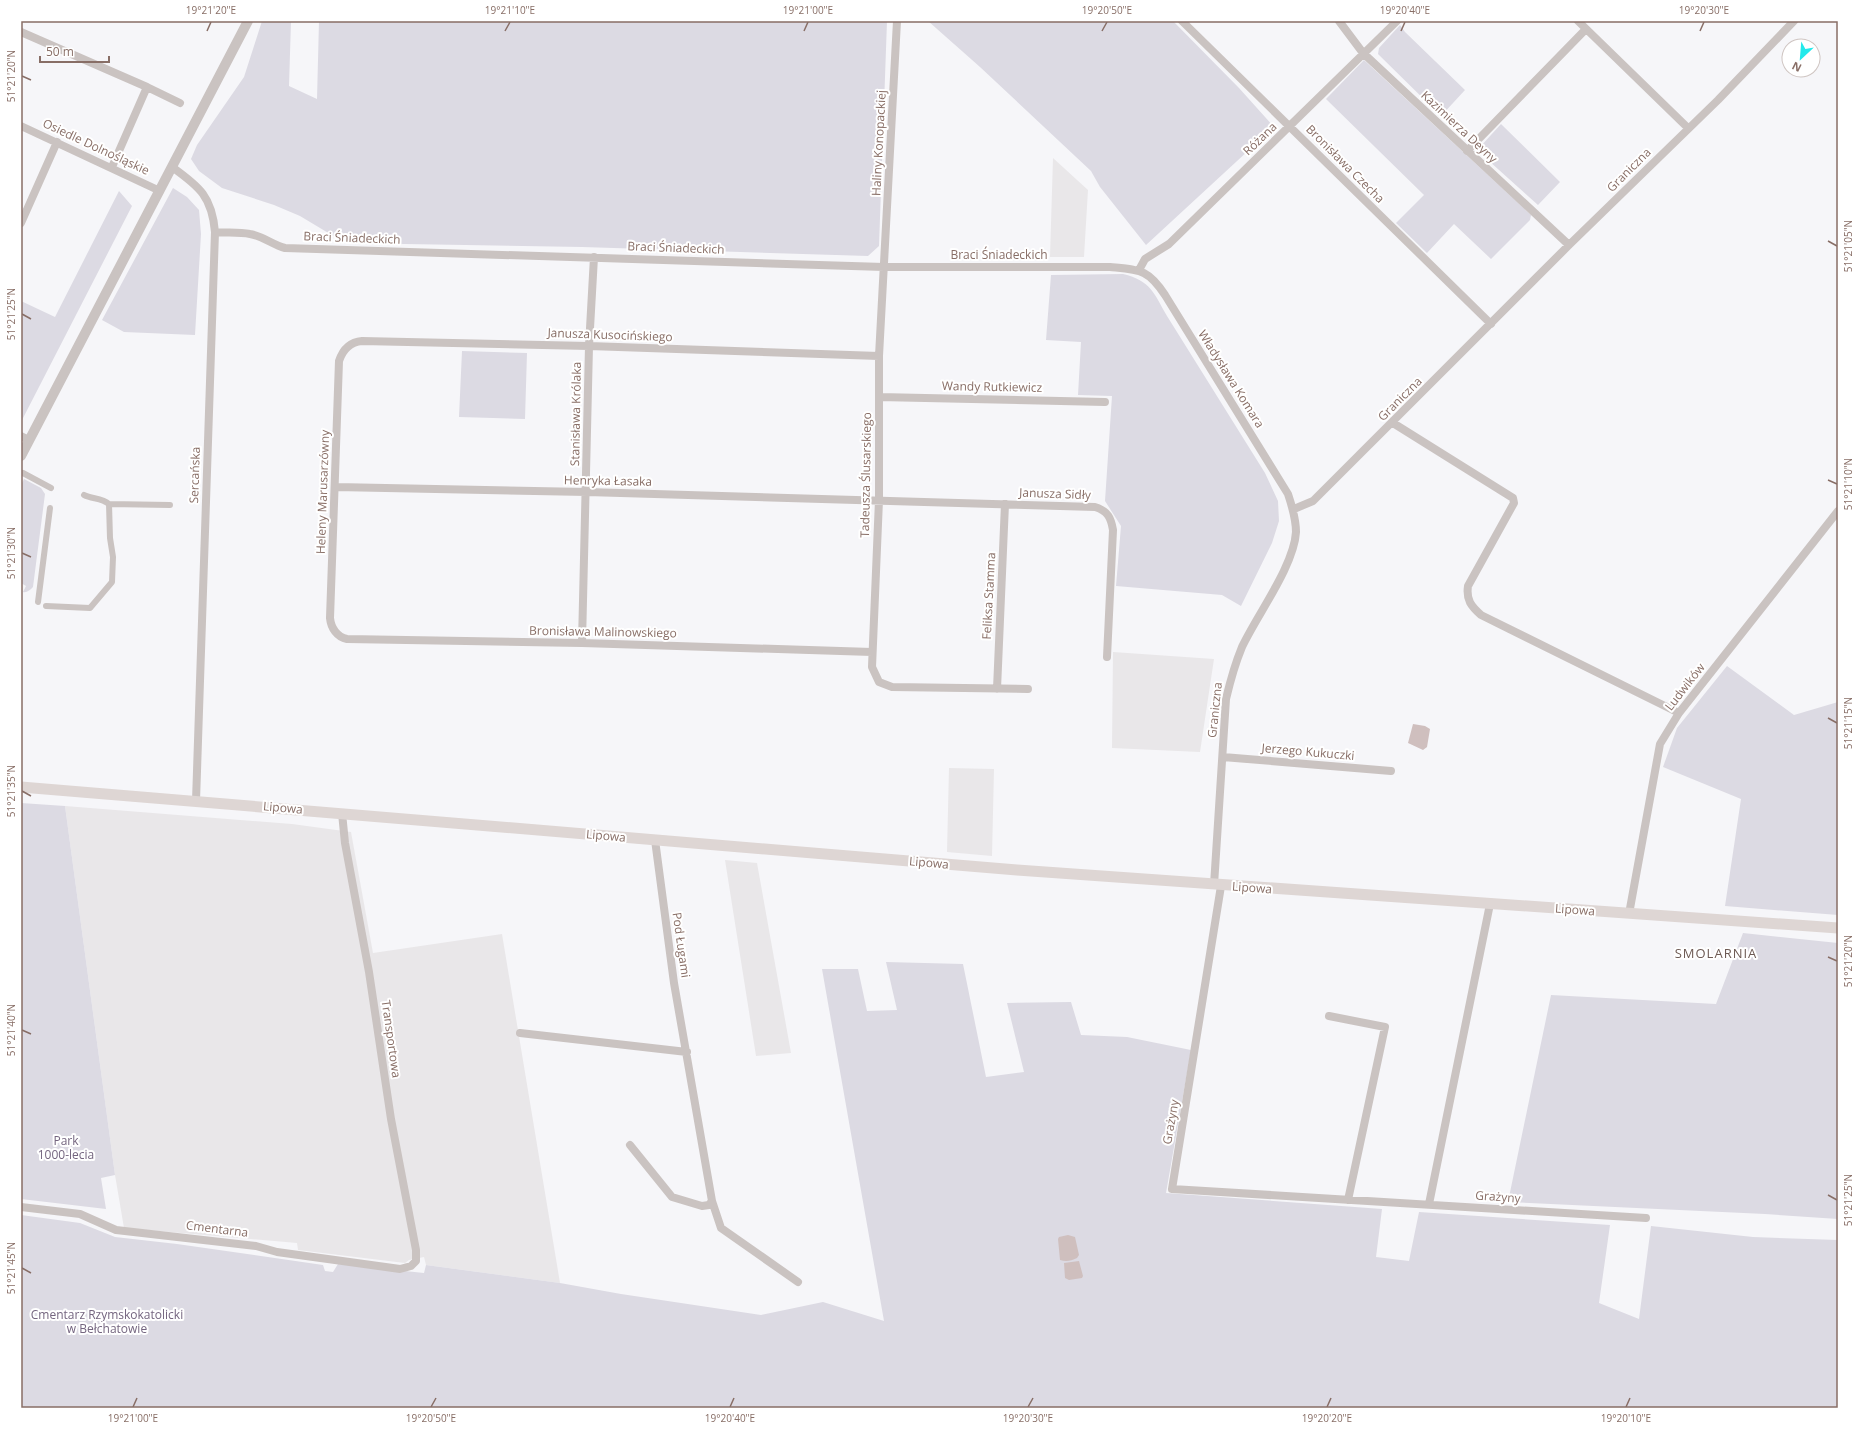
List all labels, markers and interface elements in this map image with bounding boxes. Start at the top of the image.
text: 19°21'20"E [186,3,236,17]
text: 19°21'10"E [485,3,535,17]
text: 19°21'00"E [783,3,833,17]
text: 19°20'50"E [1082,3,1132,17]
text: 19°20'40"E [1380,3,1430,17]
text: 19°20'30"E [1679,3,1729,17]
scale bar [40,38,109,64]
north arrow [1781,38,1821,78]
text: 50 m [46,43,74,60]
text: 51°21'20"N [4,50,18,102]
text: N [1789,59,1804,76]
street label: Kazimierza Deyny [1417,87,1502,167]
street label: Haliny Konopackiej [867,90,890,196]
street label: Osiedle Dolnośląskie [40,114,153,179]
street label: Różana [1239,118,1280,159]
street label: Bronisława Czecha [1302,121,1388,207]
street label: Graniczna [1603,144,1654,195]
text: 51°21'05"N [1841,220,1855,272]
street label: Braci Śniadeckich [303,227,401,248]
street label: Braci Śniadeckich [627,237,725,258]
street label: Braci Śniadeckich [950,246,1048,263]
text: 51°21'25"N [4,288,18,340]
street label: Janusza Kusocińskiego [546,324,673,345]
street label: Władysława Komara [1194,327,1268,431]
street label: Stanisława Królaka [566,362,585,466]
street label: Graniczna [1374,373,1425,424]
street label: Wandy Rutkiewicz [942,377,1043,396]
street label: Tadeusza Ślusarskiego [856,412,875,538]
street label: Heleny Marusarzówny [312,429,333,554]
street label: Sercańska [185,446,204,504]
text: 51°21'10"N [1841,458,1855,510]
street label: Henryka Łasaka [564,471,652,490]
street label: Janusza Sidły [1018,484,1092,503]
text: 51°21'30"N [4,527,18,579]
street label: Feliksa Stamma [978,552,999,640]
street label: Bronisława Malinowskiego [529,622,677,641]
street label: Ludwików [1661,659,1709,714]
street label: Graniczna [1203,681,1226,739]
text: 51°21'15"N [1841,697,1855,749]
street label: Jerzego Kukuczki [1260,739,1355,764]
text: 51°21'35"N [4,765,18,817]
street label: Lipowa [262,797,304,818]
street label: Lipowa [585,825,627,846]
street label: Lipowa [908,852,950,873]
street label: Lipowa [1232,878,1272,897]
street label: Lipowa [1555,900,1595,919]
street label: Pod Ługami [668,911,694,979]
text: 51°21'20"N [1841,935,1855,987]
district label: SMOLARNIA [1675,944,1757,962]
street label: Transportowa [378,999,405,1079]
text: 51°21'40"N [4,1004,18,1056]
street label: Grażyny [1158,1097,1183,1146]
park label: Park 1000-lecia [38,1132,94,1163]
text: 51°21'25"N [1841,1174,1855,1226]
street label: Grażyny [1475,1186,1522,1207]
street label: Cmentarna [185,1216,249,1241]
text: 51°21'45"N [4,1242,18,1294]
park label: Cmentarz Rzymskokatolicki w Bełchatowie [31,1306,183,1337]
text: 19°21'00"E [108,1411,158,1425]
text: 19°20'50"E [406,1411,456,1425]
text: 19°20'40"E [705,1411,755,1425]
text: 19°20'30"E [1003,1411,1053,1425]
text: 19°20'20"E [1302,1411,1352,1425]
text: 19°20'10"E [1601,1411,1651,1425]

